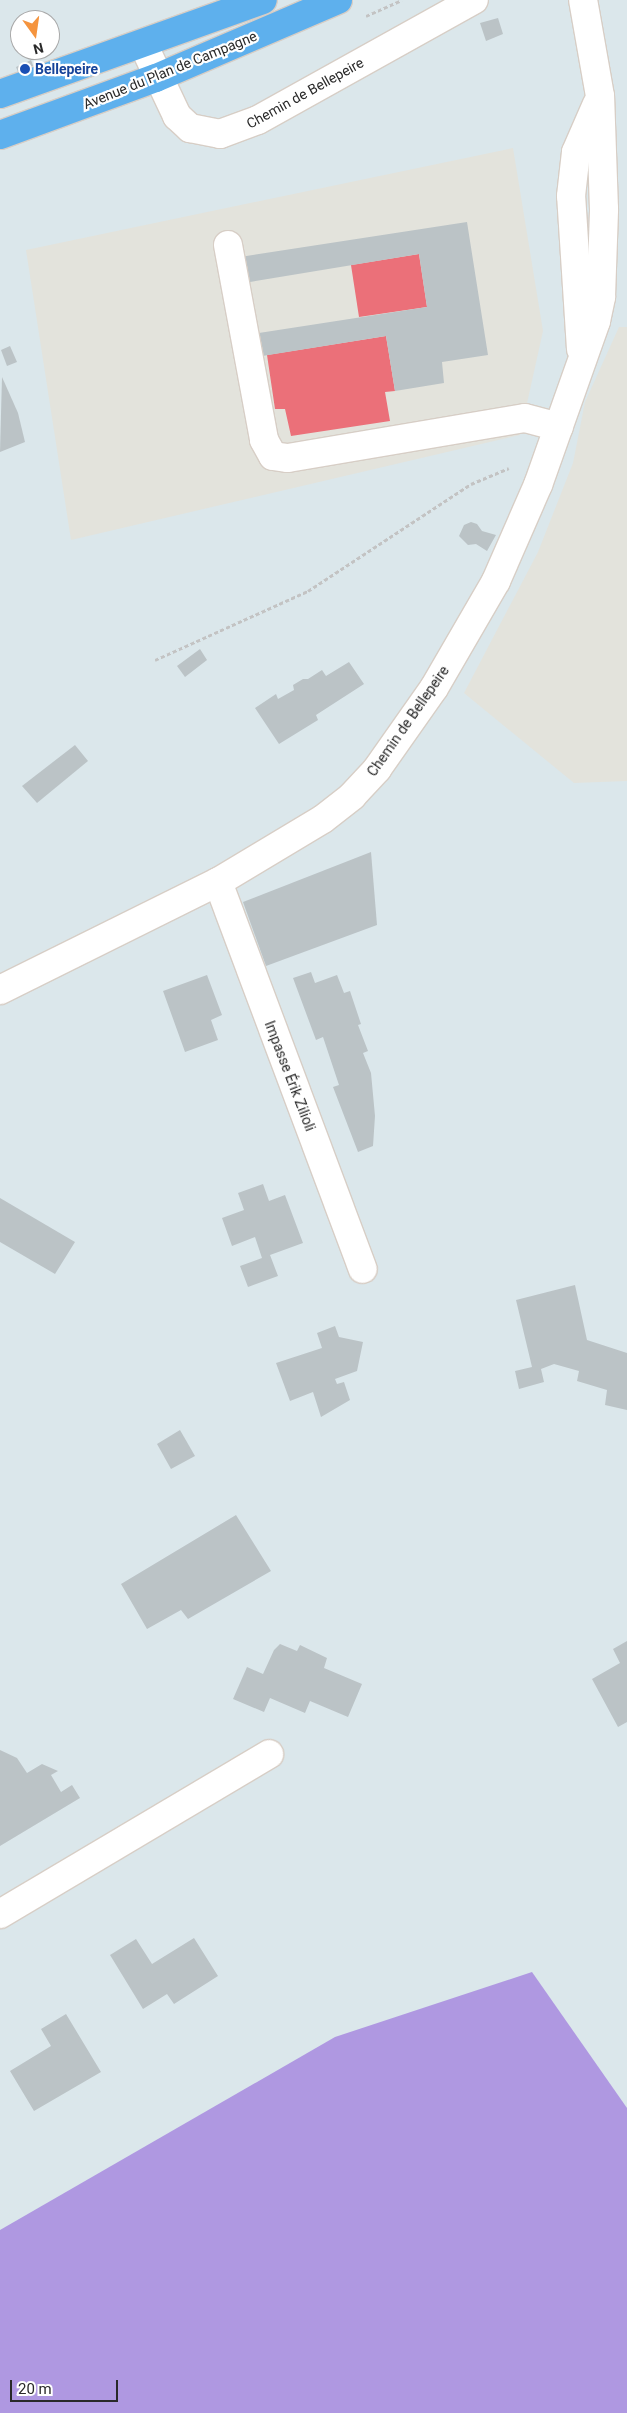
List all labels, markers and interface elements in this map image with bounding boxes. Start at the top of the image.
north arrow [10,10,60,60]
street label: Avenue du Plan de Campagne [81,27,259,113]
text: N [32,40,45,58]
street label: Chemin de Bellepeire [244,54,366,132]
place label: Bellepeire [35,61,98,77]
marker: Bellepeire [19,63,31,75]
street label: Chemin de Bellepeire [364,663,452,779]
street label: Impasse Érik Zilioli [261,1018,319,1134]
scale bar [12,2370,120,2402]
text: 20 m [18,2380,52,2398]

